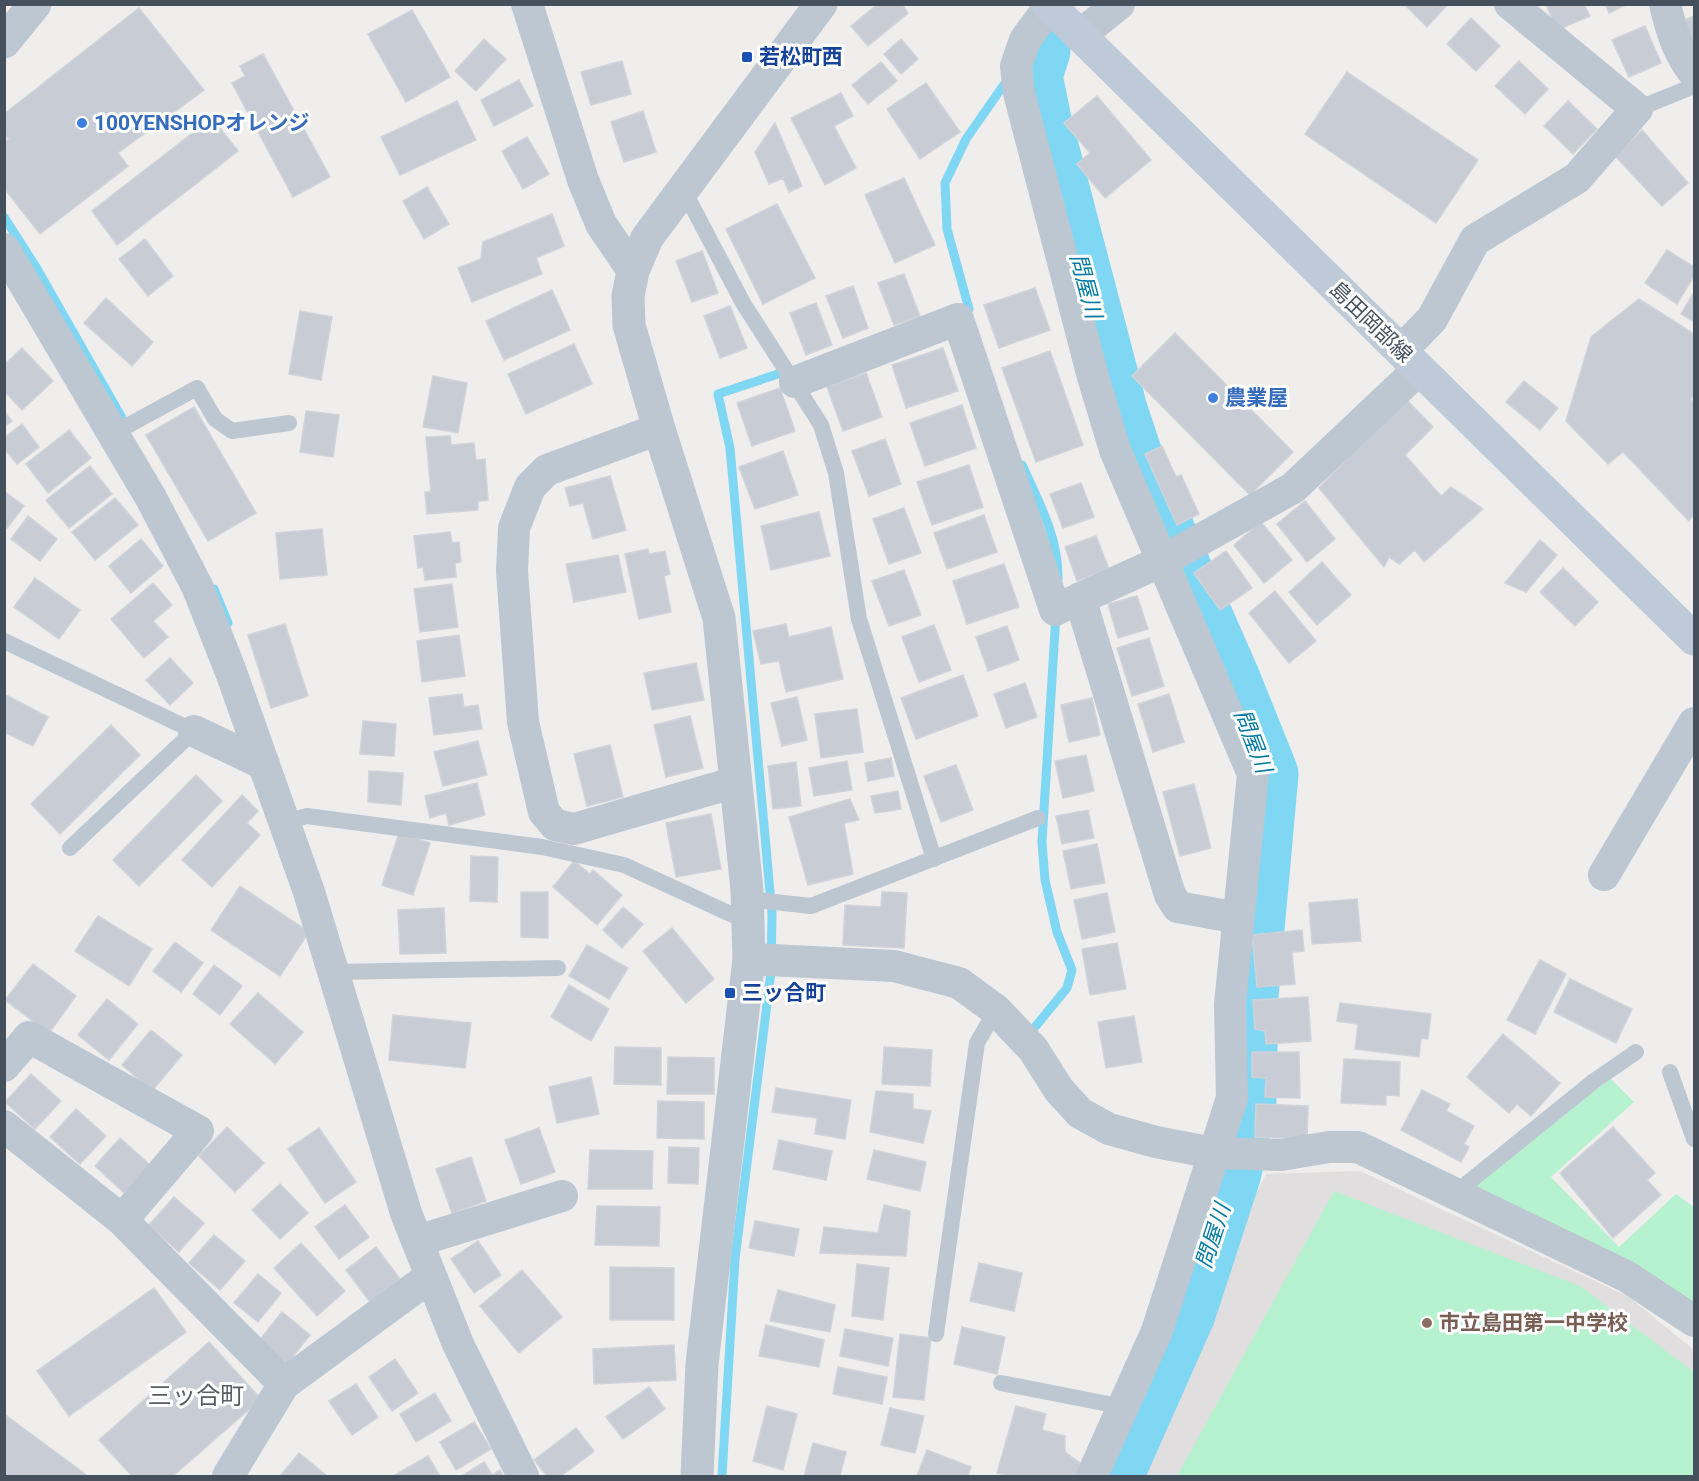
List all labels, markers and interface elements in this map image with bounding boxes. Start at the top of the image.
place label: 若松町西 [759,45,843,69]
marker: 若松町西 [740,50,754,64]
place label: 100YENSHOPオレンジ [94,111,310,135]
marker: 100YENSHOPオレンジ [75,116,89,130]
water label: 問屋川 [1065,251,1107,323]
street label: 島田岡部線 [1325,277,1417,367]
place label: 農業屋 [1225,386,1288,410]
marker: 農業屋 [1206,391,1220,405]
water label: 問屋川 [1230,706,1277,778]
place label: 三ッ合町 [742,981,826,1005]
marker: 三ッ合町 [723,986,737,1000]
water label: 問屋川 [1191,1199,1236,1271]
place label: 市立島田第一中学校 [1439,1311,1628,1335]
marker: 市立島田第一中学校 [1420,1316,1434,1330]
district label: 三ッ合町 [148,1382,244,1410]

